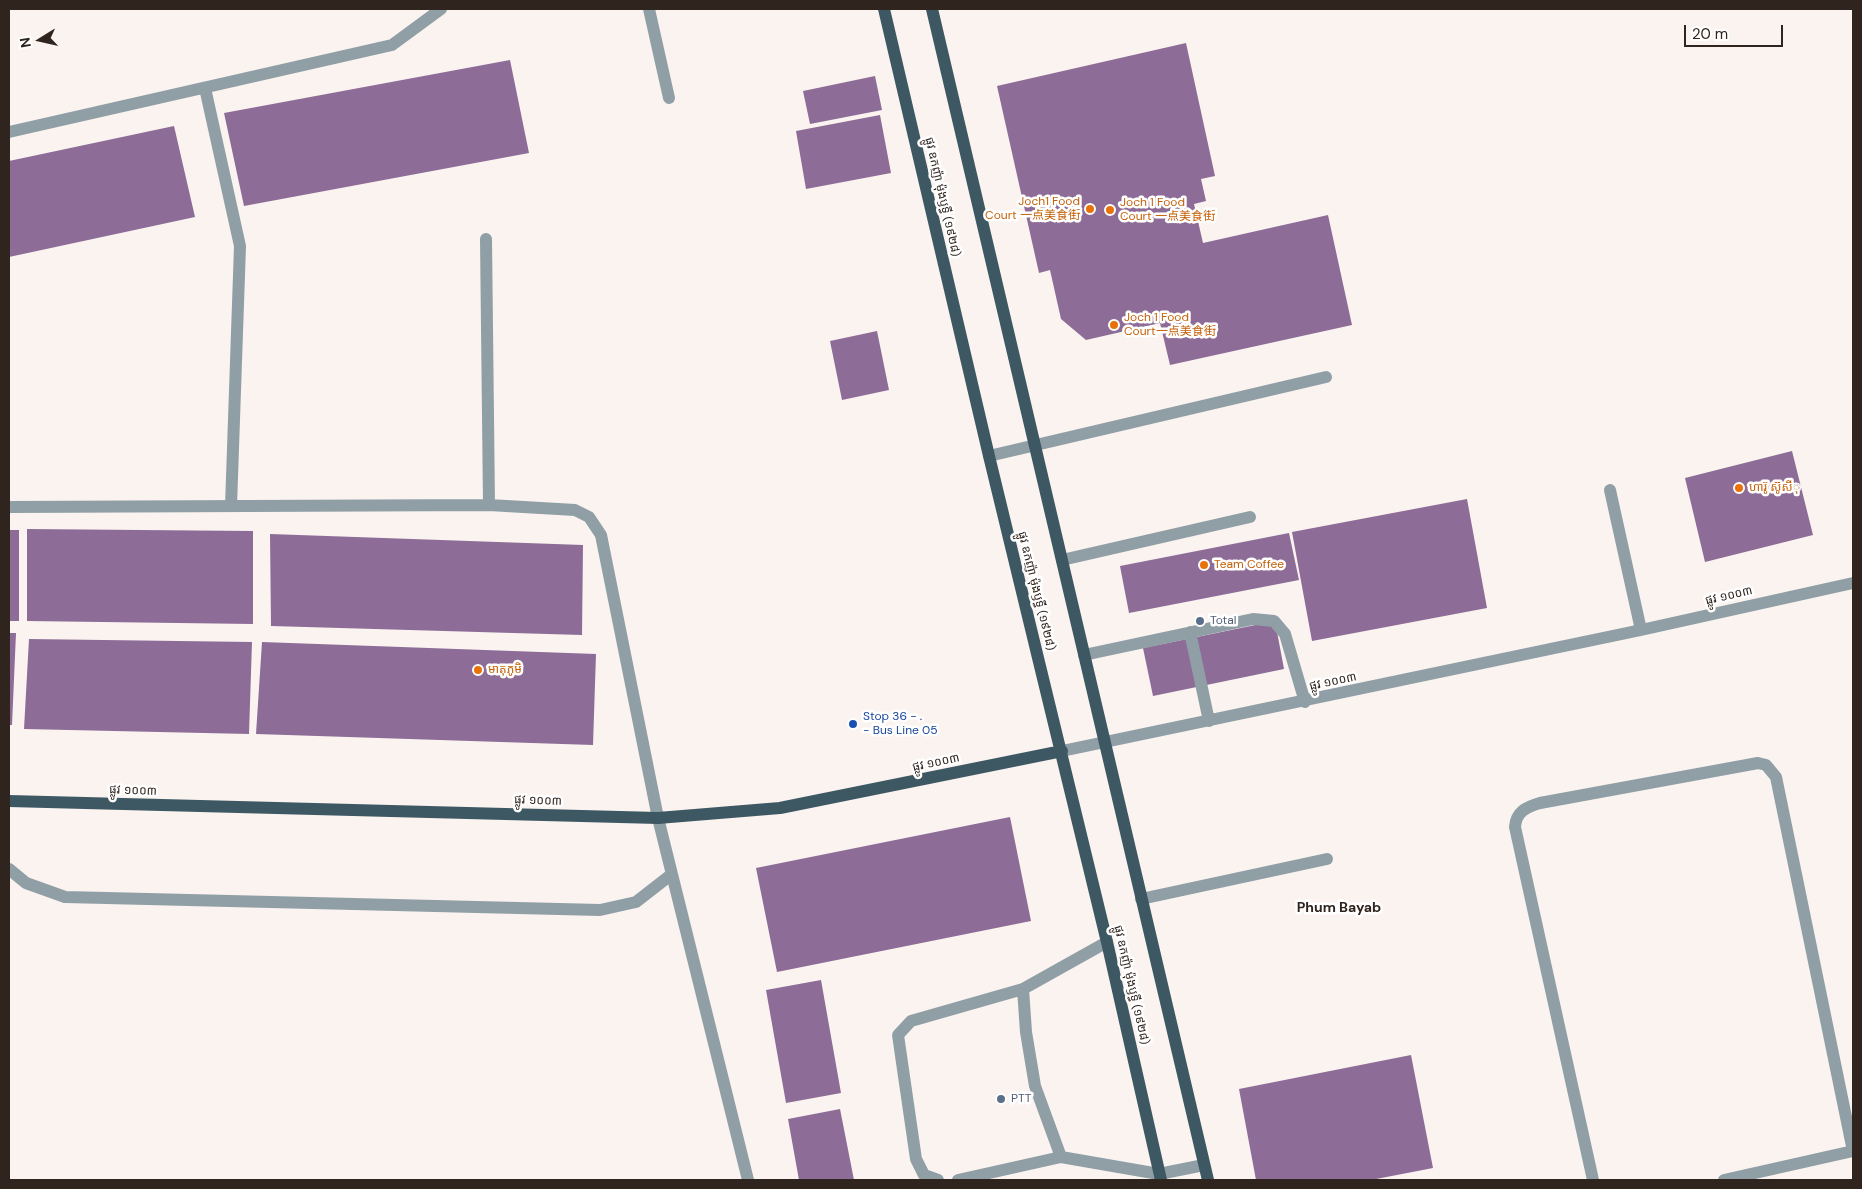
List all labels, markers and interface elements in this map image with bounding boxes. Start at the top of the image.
north arrow [15,15,65,65]
scale bar [1687,15,1786,47]
text: 20 m [1692,24,1728,44]
text: N [15,36,35,49]
street label: ផ្លូវ ឧកញ៉ា ម៉ុងឫទ្ធី (១៩២៨) [921,136,963,258]
place label: Joch1 Food Court 一点美食街 [985,195,1080,223]
place label: Joch 1 Food Court 一点美食街 [1120,196,1215,224]
marker: Joch1 Food Court 一点美食街 [1084,203,1096,215]
marker: Joch 1 Food Court 一点美食街 [1104,204,1116,216]
place label: Joch 1 Food Court一点美食街 [1124,311,1216,339]
marker: Joch 1 Food Court一点美食街 [1108,319,1120,331]
place label: ហារ៊ូ ស៊ូសីុ [1749,481,1800,495]
marker: ហារ៊ូ ស៊ូសីុ [1733,482,1745,494]
street label: ផ្លូវ ឧកញ៉ា ម៉ុងឫទ្ធី (១៩២៨) [1014,530,1058,652]
place label: Team Coffee [1214,558,1284,572]
marker: Team Coffee [1198,559,1210,571]
street label: ផ្លូវ ១០០៣ [1704,584,1754,608]
place label: Total [1210,614,1236,628]
marker: Total [1194,615,1206,627]
place label: មាតុភូមិ [488,663,522,677]
marker: មាតុភូមិ [472,664,484,676]
street label: ផ្លូវ ១០០៣ [1308,670,1358,694]
place label: Stop 36 - . - Bus Line 05 [863,710,938,738]
marker: Stop 36 - . - Bus Line 05 [847,718,859,730]
street label: ផ្លូវ ១០០៣ [911,751,961,775]
street label: ផ្លូវ ១០០៣ [109,783,157,799]
street label: ផ្លូវ ១០០៣ [514,793,562,809]
district label: Phum Bayab [1297,900,1381,916]
street label: ផ្លូវ ឧកញ៉ា ម៉ុងឫទ្ធី (១៩២៨) [1110,924,1152,1046]
place label: PTT [1011,1092,1031,1106]
marker: PTT [995,1093,1007,1105]

